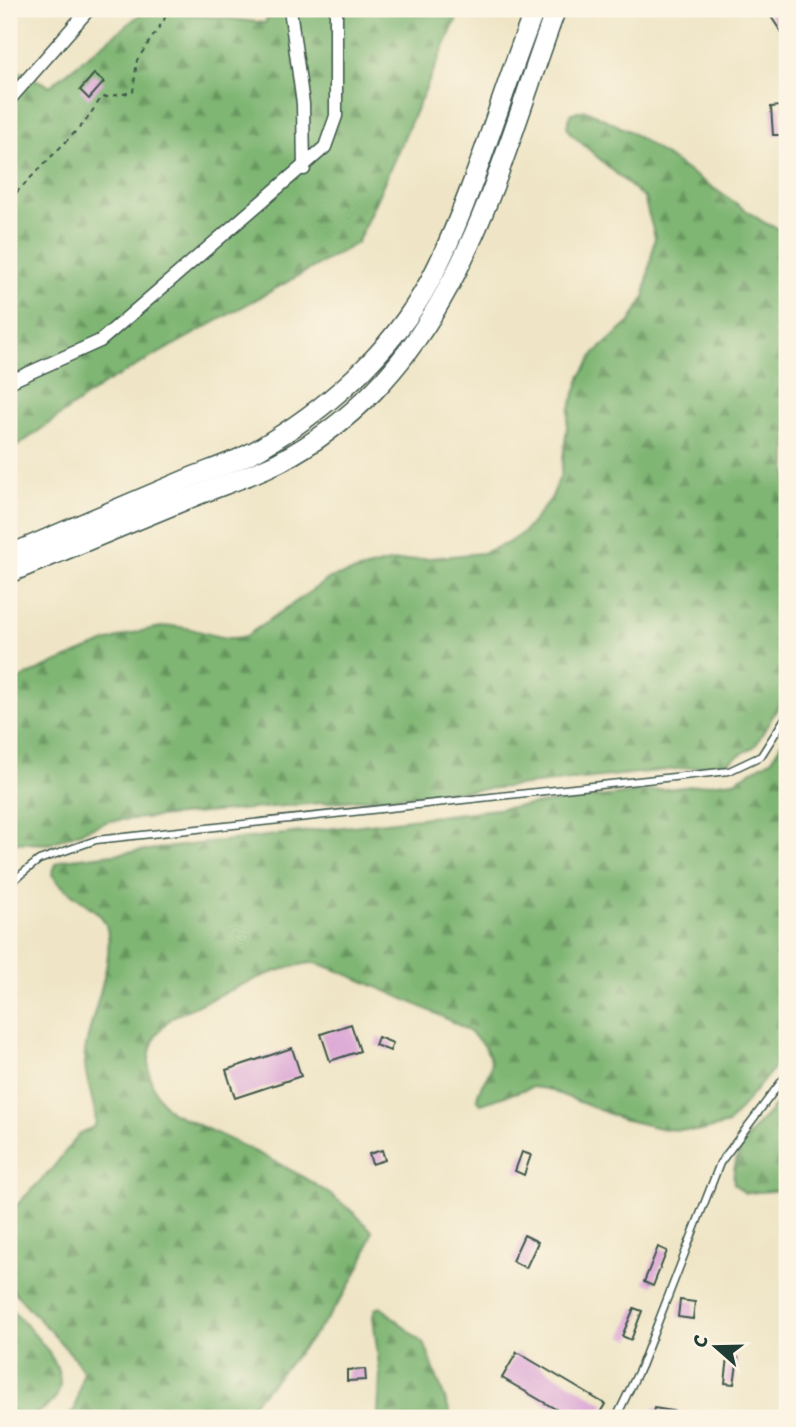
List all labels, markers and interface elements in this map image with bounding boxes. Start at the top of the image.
north arrow [680,1312,750,1382]
text: С [687,1332,714,1351]

